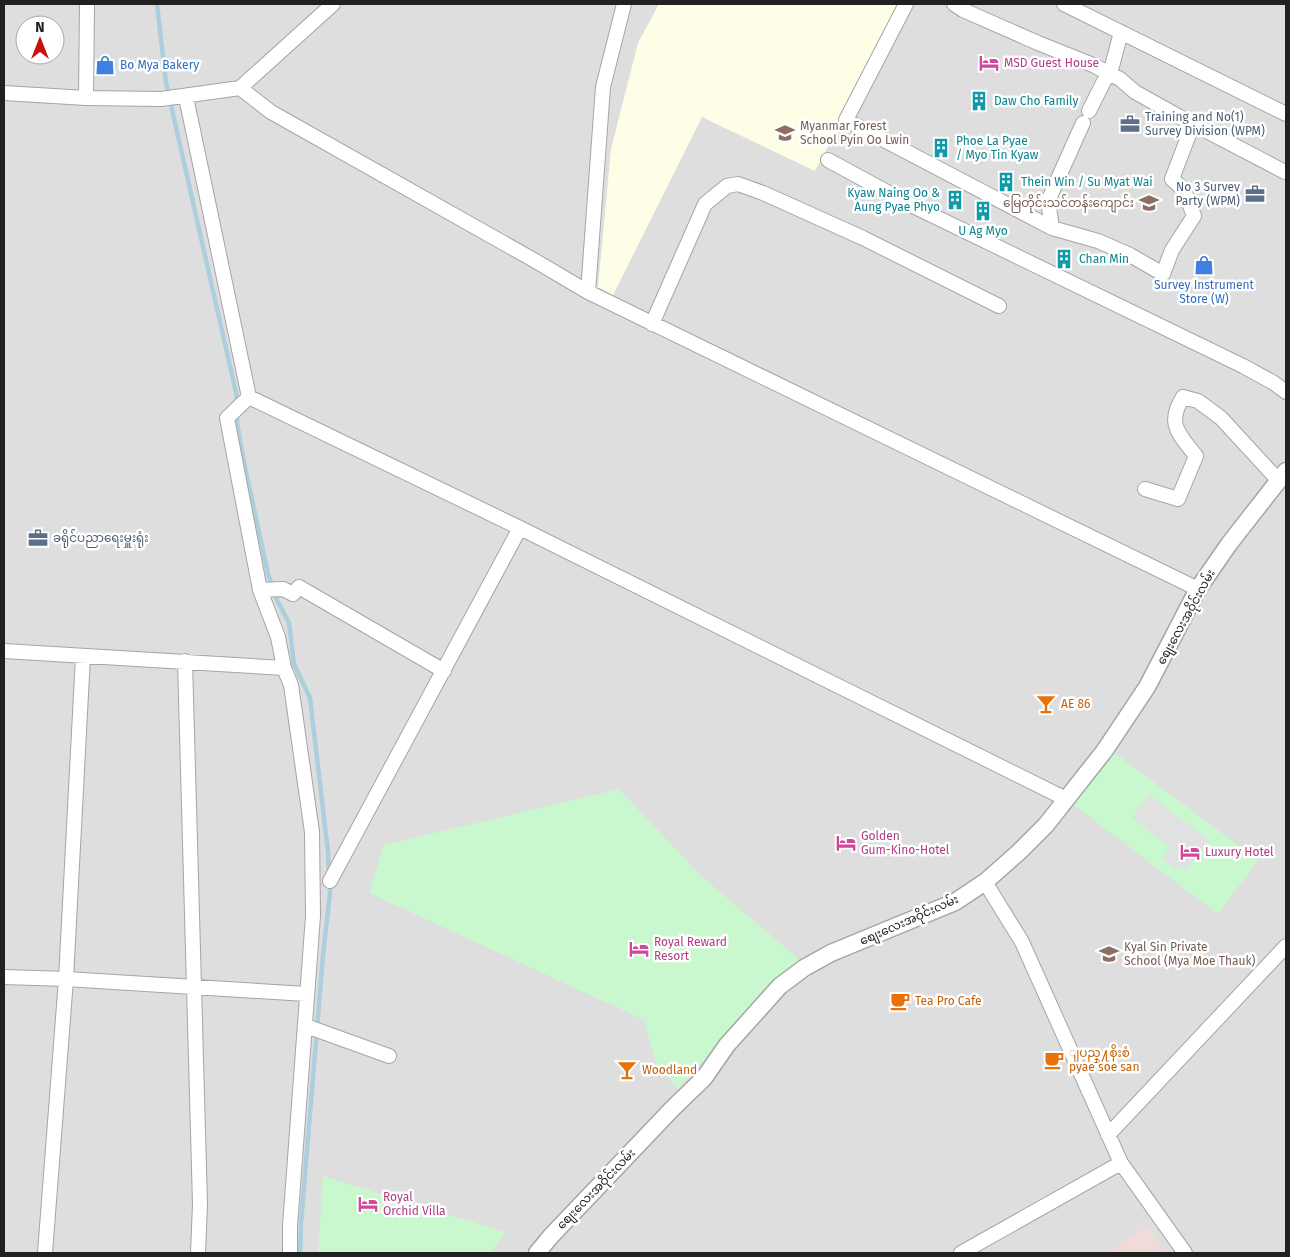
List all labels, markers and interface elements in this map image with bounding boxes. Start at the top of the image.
north arrow [15,15,65,65]
text: N [35,19,45,36]
hotel icon: MSD Guest House [978,52,1000,74]
shop icon: Bo Mya Bakery [94,54,116,76]
place label: MSD Guest House [1004,56,1099,70]
place label: Bo Mya Bakery [120,58,199,72]
building icon: Daw Cho Family [968,90,990,112]
place label: Daw Cho Family [994,94,1078,108]
place label: Training and No(1) Survey Division (WPM) [1145,110,1265,138]
office icon: Training and No(1) Survey Division (WPM) [1119,113,1141,135]
place label: Myanmar Forest School Pyin Oo Lwin [800,119,909,147]
school or university icon: Myanmar Forest School Pyin Oo Lwin [774,122,796,144]
place label: Phoe La Pyae / Myo Tin Kyaw [956,134,1039,162]
building icon: Phoe La Pyae / Myo Tin Kyaw [930,137,952,159]
building icon: Thein Win / Su Myat Wai [995,171,1017,193]
place label: Thein Win / Su Myat Wai [1021,175,1153,189]
place label: No 3 Survey Party (WPM) [1176,180,1240,208]
office icon: No 3 Survey Party (WPM) [1244,183,1266,205]
place label: Kyaw Naing Oo & Aung Pyae Phyo [847,186,940,214]
building icon: Kyaw Naing Oo & Aung Pyae Phyo [944,189,966,211]
school or university icon: မြေတိုင်းသင်တန်းကျောင်း [1138,192,1160,214]
place label: မြေတိုင်းသင်တန်းကျောင်း [1003,194,1134,213]
building icon: U Ag Myo [972,200,994,222]
place label: U Ag Myo [958,224,1008,238]
building icon: Chan Min [1053,248,1075,270]
place label: Chan Min [1079,252,1129,266]
shop icon: Survey Instrument Store (W) [1193,254,1215,276]
place label: Survey Instrument Store (W) [1154,278,1255,306]
office icon: ခရိုင်ပညာရေးမှူးရုံး [27,527,49,549]
place label: ခရိုင်ပညာရေးမှူးရုံး [53,529,148,548]
street label: စျေးလေးအဝိုင်းလမ်း [1152,566,1221,668]
bar icon: AE 86 [1035,693,1057,715]
place label: AE 86 [1061,697,1090,711]
place label: Golden Gum-Kino-Hotel [861,829,950,857]
hotel icon: Golden Gum-Kino-Hotel [835,832,857,854]
hotel icon: Luxury Hotel [1179,841,1201,863]
place label: Luxury Hotel [1205,845,1274,859]
street label: စျေးလေးအဝိုင်းလမ်း [857,890,962,951]
place label: Royal Reward Resort [654,935,727,963]
hotel icon: Royal Reward Resort [628,938,650,960]
place label: Kyal Sin Private School (Mya Moe Thauk) [1124,940,1256,968]
school or university icon: Kyal Sin Private School (Mya Moe Thauk) [1098,943,1120,965]
cafe icon: Tea Pro Cafe [889,990,911,1012]
place label: Tea Pro Cafe [915,994,981,1008]
place label: ျပည္႔စိုးစံ pyae soe san [1069,1044,1139,1074]
cafe icon: ျပည္႔စိုးစံ pyae soe san [1043,1049,1065,1071]
bar icon: Woodland [616,1059,638,1081]
place label: Woodland [642,1063,697,1077]
street label: စျေးလေးအဝိုင်းလမ်း [553,1144,640,1234]
place label: Royal Orchid Villa [383,1190,446,1218]
hotel icon: Royal Orchid Villa [357,1193,379,1215]

